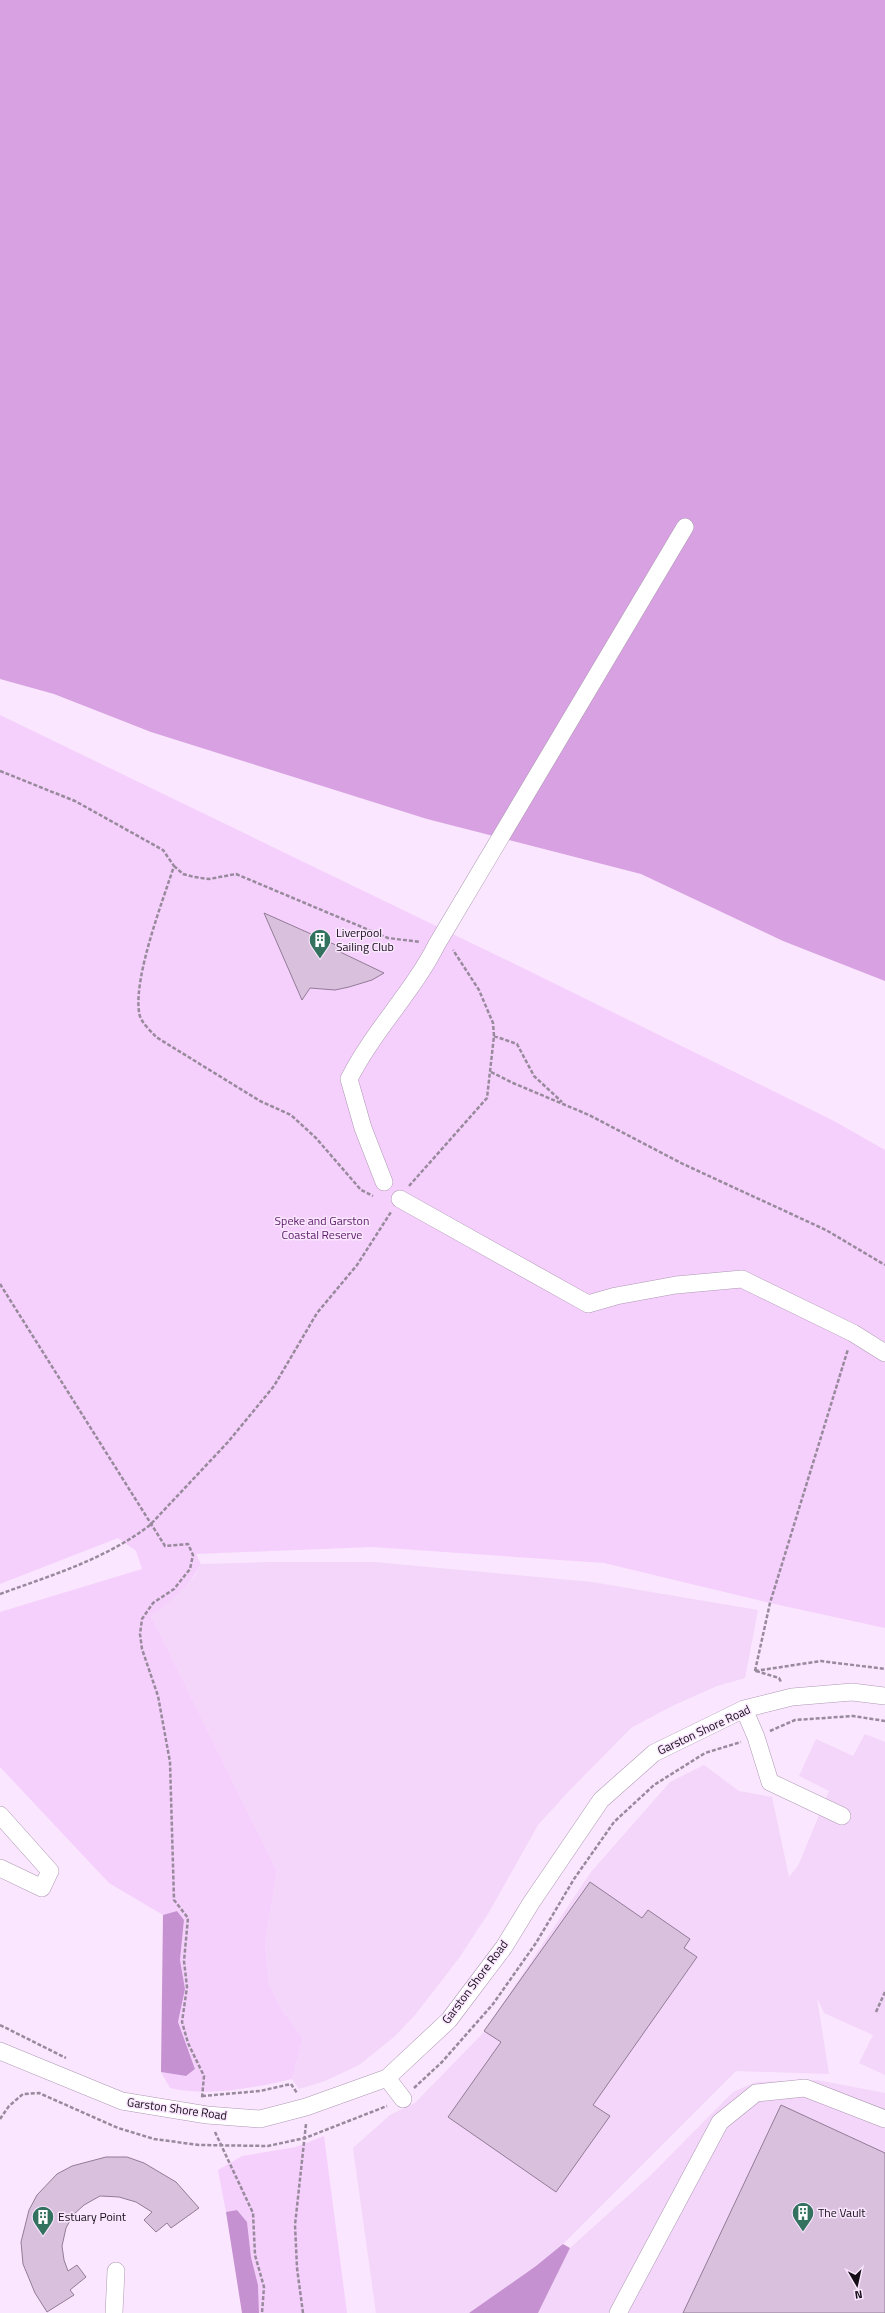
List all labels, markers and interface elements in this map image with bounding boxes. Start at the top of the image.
place label: Liverpool Sailing Club [336,923,394,956]
building icon: Liverpool Sailing Club [307,927,333,960]
park label: Speke and Garston Coastal Reserve [275,1211,369,1244]
street label: Garston Shore Road [654,1700,753,1759]
street label: Garston Shore Road [437,1936,513,2028]
street label: Garston Shore Road [126,2092,228,2125]
building icon: The Vault [790,2200,816,2233]
place label: The Vault [818,2203,866,2222]
building icon: Estuary Point [30,2204,56,2237]
place label: Estuary Point [58,2207,127,2226]
north arrow [837,2265,877,2305]
text: N [854,2286,864,2303]

